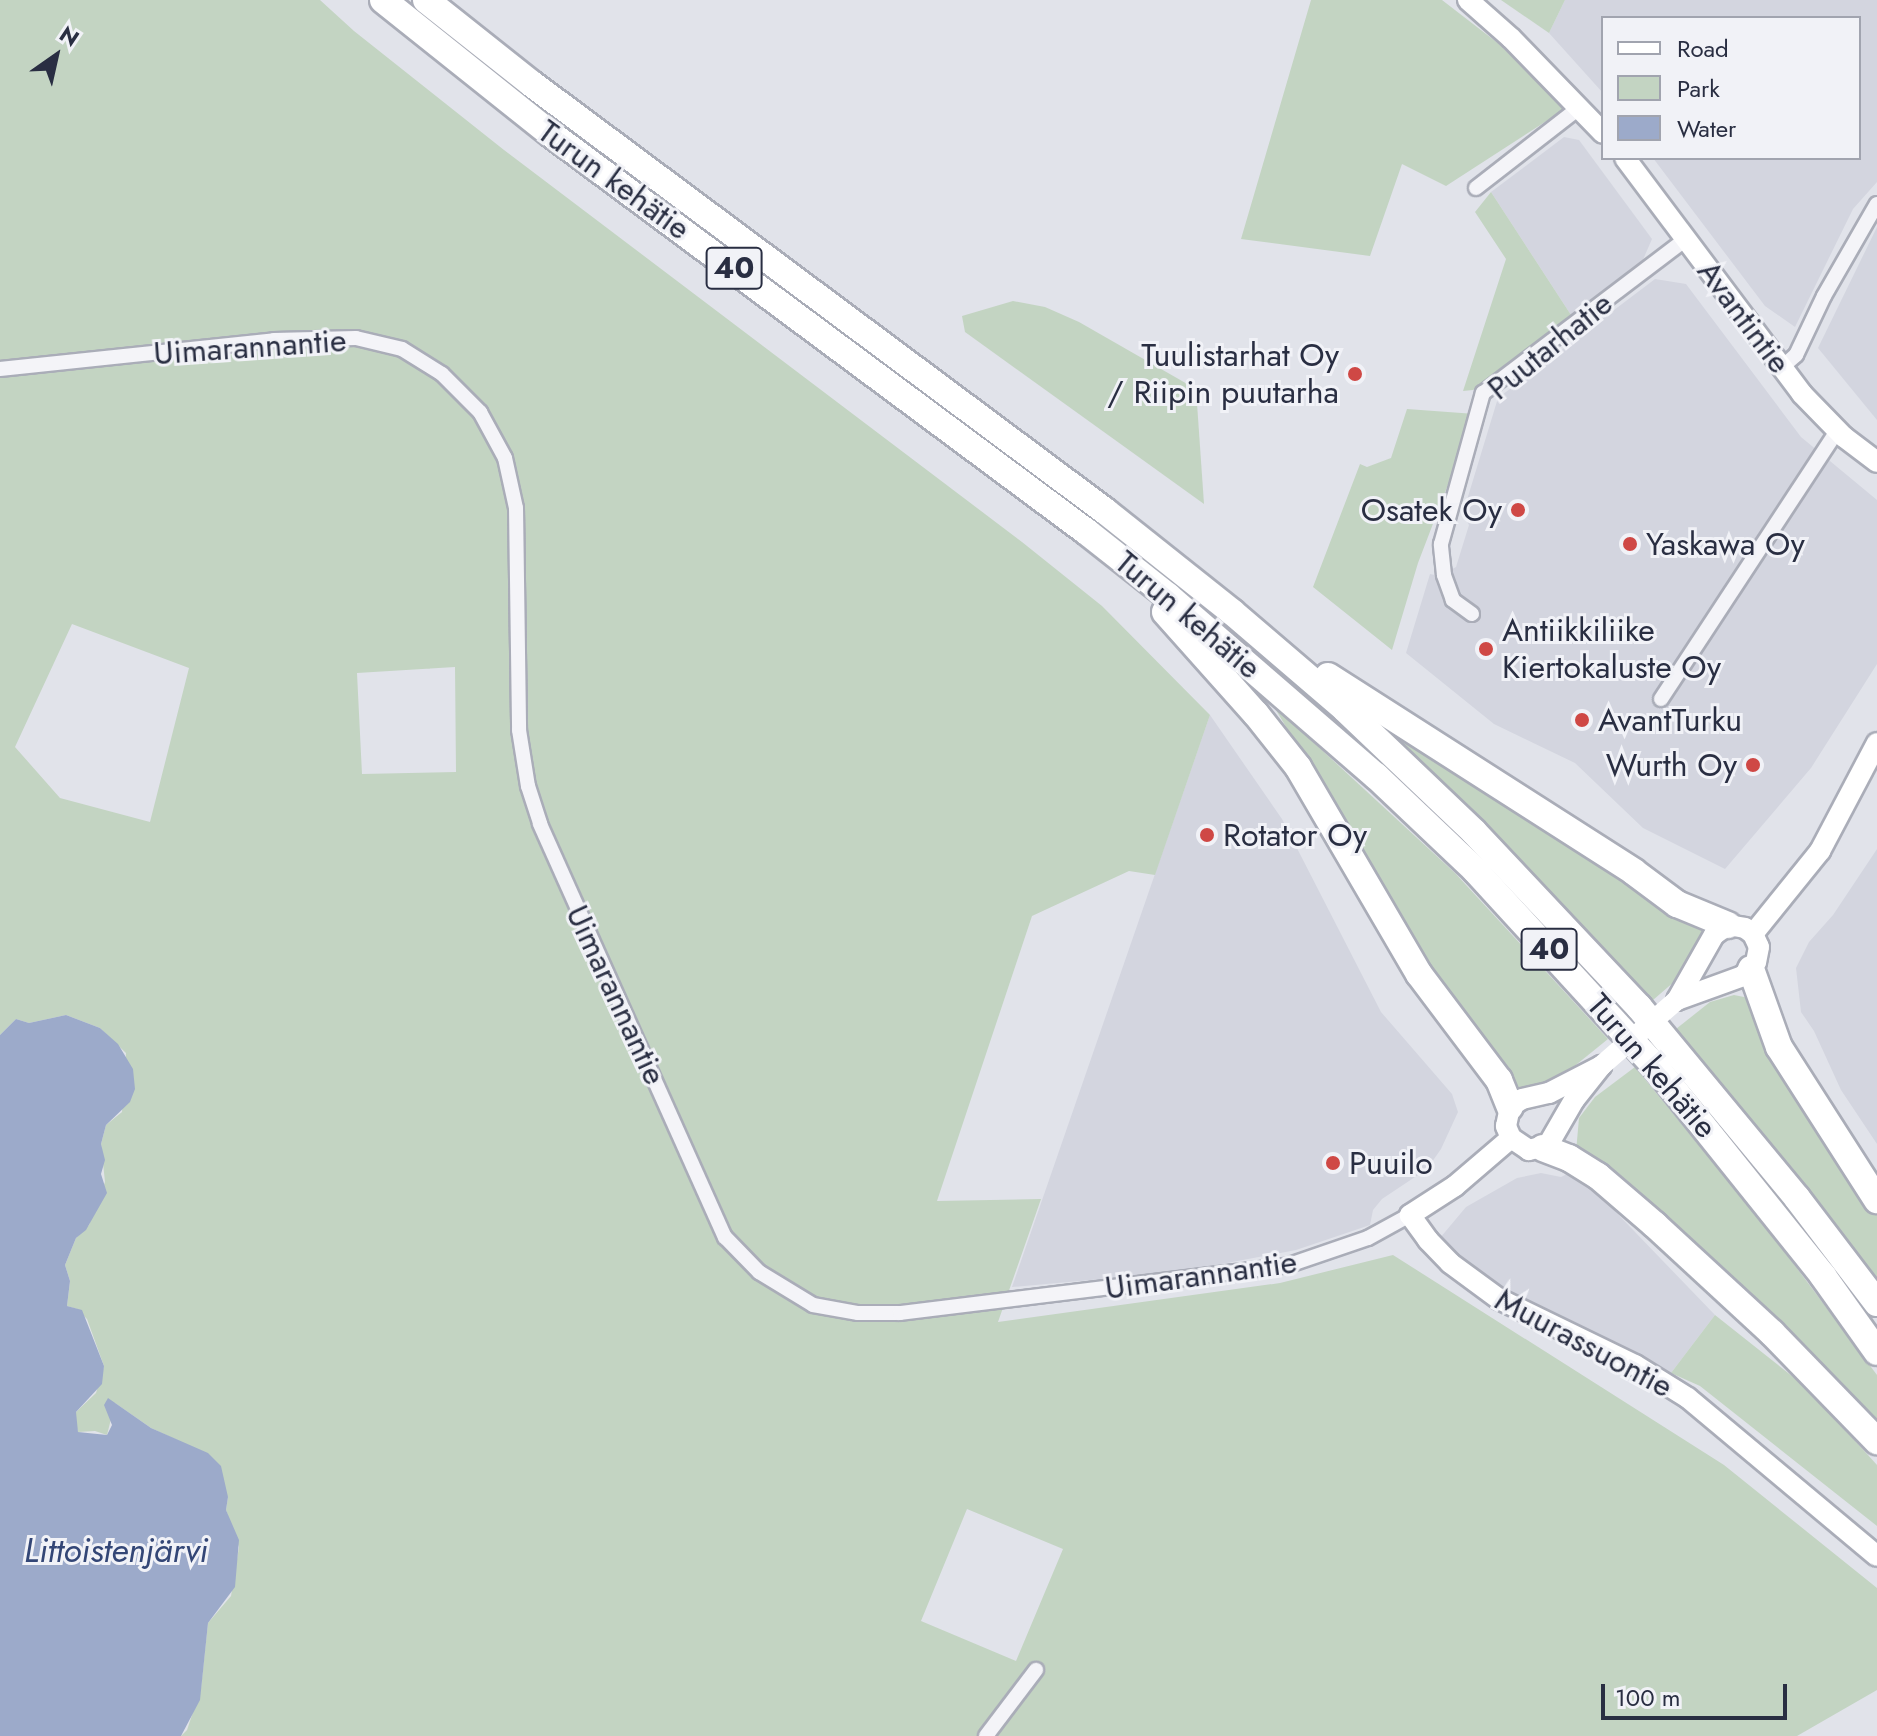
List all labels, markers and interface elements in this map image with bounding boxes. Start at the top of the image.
north arrow [16,16,96,96]
legend [1601,16,1861,160]
text: N [53,18,86,54]
text: Road [1677,31,1729,66]
text: Park [1677,71,1720,106]
text: Water [1677,111,1736,146]
street label: Turun kehätie [531,112,697,248]
road number: 40 [704,242,764,294]
street label: Avantintie [1689,253,1799,381]
street label: Puutarhatie [1480,284,1620,408]
street label: Uimarannantie [152,321,348,373]
place label: Tuulistarhat Oy / Riipin puutarha [1107,337,1339,412]
marker: Tuulistarhat Oy / Riipin puutarha [1346,365,1364,383]
place label: Osatek Oy [1361,491,1502,529]
marker: Osatek Oy [1509,501,1527,519]
place label: Yaskawa Oy [1646,525,1805,563]
marker: Yaskawa Oy [1621,535,1639,553]
street label: Turun kehätie [1107,543,1269,687]
place label: Antiikkiliike Kiertokaluste Oy [1502,612,1721,687]
marker: Antiikkiliike Kiertokaluste Oy [1477,640,1495,658]
place label: AvantTurku [1598,701,1742,739]
marker: AvantTurku [1573,711,1591,729]
place label: Wurth Oy [1606,746,1737,784]
marker: Wurth Oy [1744,756,1762,774]
place label: Rotator Oy [1223,816,1367,854]
marker: Rotator Oy [1198,826,1216,844]
street label: Uimarannantie [558,899,674,1091]
road number: 40 [1519,923,1579,975]
street label: Turun kehätie [1579,986,1725,1146]
place label: Puuilo [1349,1144,1433,1182]
marker: Puuilo [1324,1154,1342,1172]
street label: Uimarannantie [1103,1243,1299,1307]
street label: Muurassuontie [1489,1280,1679,1406]
water label: Littoistenjärvi [24,1531,208,1571]
scale bar [1605,1668,1791,1718]
text: 100 m [1615,1680,1681,1715]

